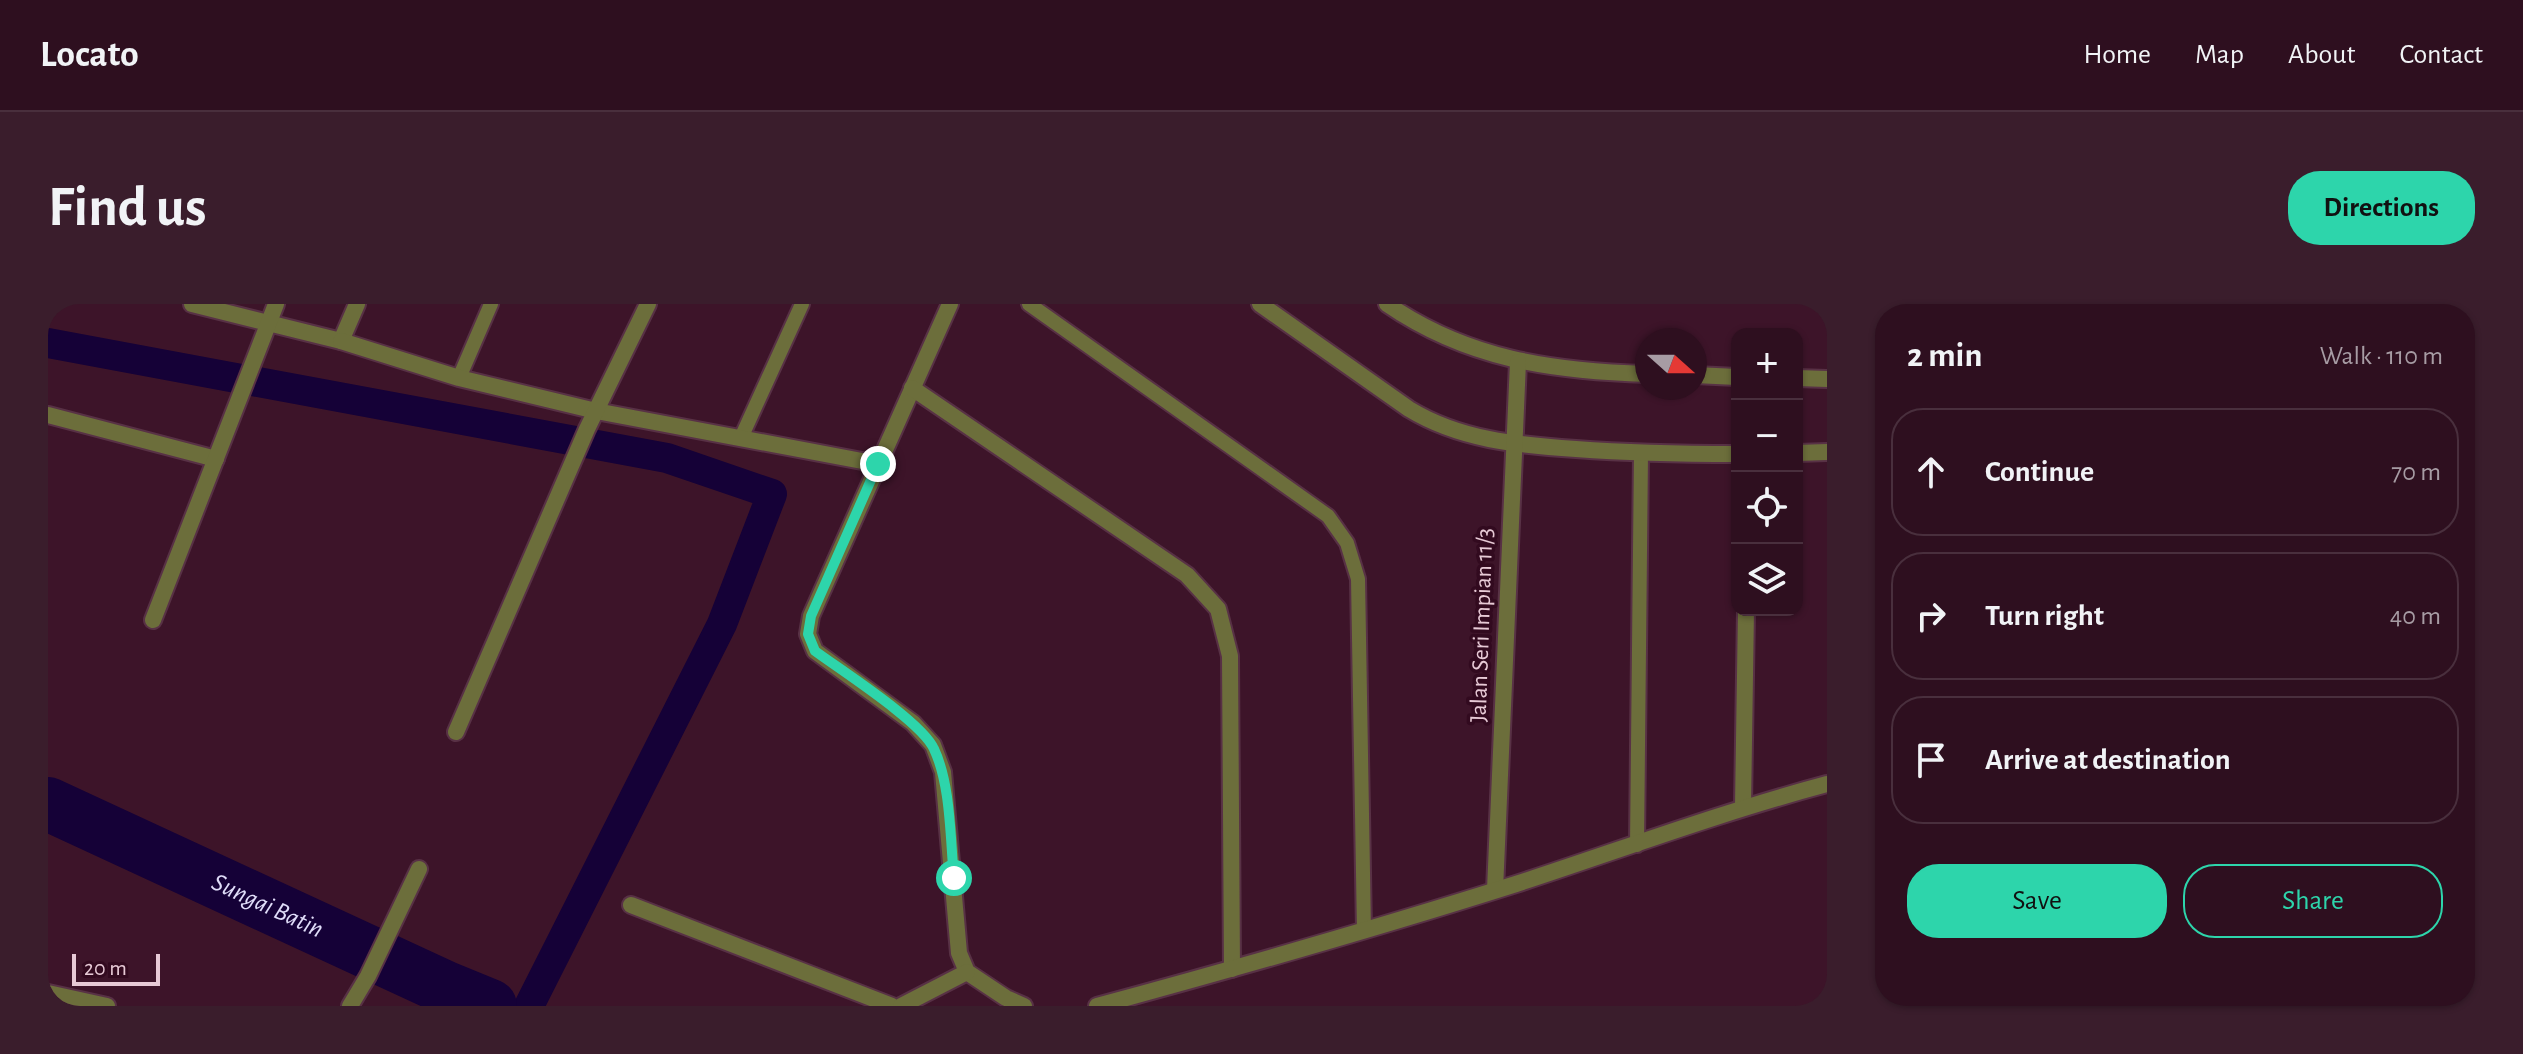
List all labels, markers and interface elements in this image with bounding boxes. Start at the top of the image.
text: Locato [40,36,139,74]
text: Home [2084,41,2151,69]
text: Map [2195,41,2244,69]
text: About [2288,41,2356,69]
text: Contact [2400,41,2483,69]
button: Directions [2288,171,2475,245]
text: Find us [48,180,206,236]
north arrow [1635,328,1707,400]
map controls [1731,328,1803,616]
button: + [1731,328,1803,400]
text: 2 min [1907,339,1982,373]
text: Walk · 110 m [2320,343,2443,369]
button: − [1731,400,1803,472]
route end [860,446,896,482]
icon: ahead [1909,450,1953,494]
text: Continue [1985,457,2094,487]
text: 70 m [2391,459,2441,485]
button: locate [1731,472,1803,544]
street label: Jalan Seri Impian 11/3 [1467,527,1497,723]
button: layers [1731,544,1803,616]
icon: right [1909,594,1953,638]
text: Turn right [1985,601,2104,631]
text: 40 m [2390,603,2441,629]
icon: arrive [1909,738,1953,782]
text: Arrive at destination [1985,745,2231,775]
route start [936,860,972,896]
button: Save [1907,864,2167,938]
button: Share [2183,864,2443,938]
water label: Sungai Batin [208,869,327,942]
scale bar [72,950,160,986]
text: 20 m [84,957,127,979]

